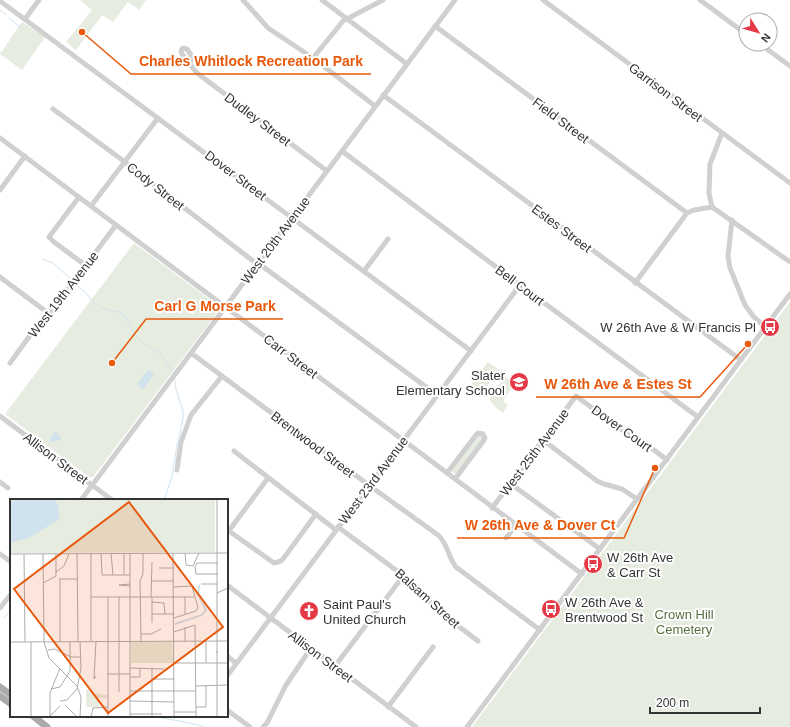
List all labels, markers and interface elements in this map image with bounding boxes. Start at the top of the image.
north arrow [738,12,778,52]
text: N [759,31,773,45]
callout: Charles Whitlock Recreation Park [131,48,371,74]
text: Charles Whitlock Recreation Park [139,53,363,69]
street label: Garrison Street [626,60,706,125]
street label: Dudley Street [222,90,294,149]
street label: Field Street [530,94,592,147]
street label: Dover Street [202,147,270,204]
street label: Cody Street [124,159,188,214]
street label: West 20th Avenue [238,194,313,287]
street label: Estes Street [529,201,595,256]
street label: West 19th Avenue [25,248,102,340]
street label: Bell Court [492,262,547,309]
callout: Carl G Morse Park [146,293,283,319]
text: Carl G Morse Park [154,298,276,314]
bus stop icon: W 26th Ave & W Francis Pl [759,316,781,338]
place label: W 26th Ave & W Francis Pl [600,320,756,335]
street label: Carr Street [261,331,321,382]
place label: Slater Elementary School [396,368,506,398]
school or university icon: Slater Elementary School [508,371,530,393]
callout: W 26th Ave & Estes St [536,371,700,397]
text: W 26th Ave & Estes St [544,376,692,392]
street label: Dover Court [589,402,655,455]
street label: West 25th Avenue [497,406,572,499]
street label: Brentwood Street [268,408,358,481]
street label: Allison Street [21,429,91,488]
street label: West 23rd Avenue [336,434,411,527]
inset map [10,499,228,717]
callout: W 26th Ave & Dover Ct [457,512,624,538]
text: W 26th Ave & Dover Ct [465,517,616,533]
place label: W 26th Ave & Carr St [607,550,673,580]
bus stop icon: W 26th Ave & Carr St [582,553,604,575]
street label: Balsam Street [392,565,463,632]
place label: W 26th Ave & Brentwood St [565,595,644,625]
place label: Saint Paul's United Church [323,597,406,627]
bus stop icon: W 26th Ave & Brentwood St [540,598,562,620]
church icon: Saint Paul's United Church [298,600,320,622]
park label: Crown Hill Cemetery [654,607,714,637]
street label: Allison Street [286,627,356,686]
scale bar [650,689,760,715]
text: 200 m [656,696,689,710]

